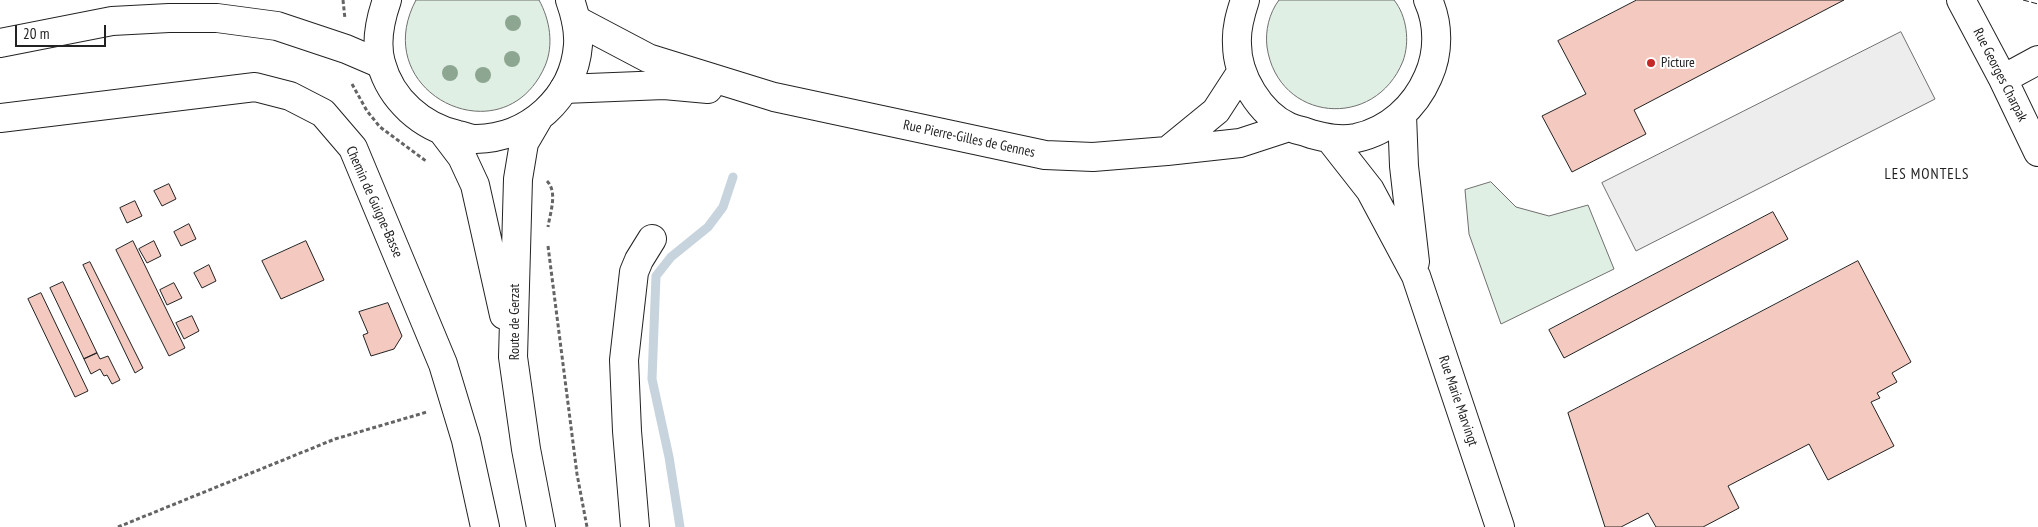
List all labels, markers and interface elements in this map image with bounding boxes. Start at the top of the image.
scale bar [18,15,109,47]
text: 20 m [23,24,49,43]
street label: Rue Georges Charpak [1969,25,2031,125]
place label: Picture [1661,55,1695,71]
marker: Picture [1645,57,1657,69]
street label: Rue Pierre-Gilles de Gennes [902,117,1036,161]
street label: Chemin de Guigne-Basse [342,144,406,260]
district label: LES MONTELS [1883,166,1971,184]
street label: Route de Gerzat [507,284,523,360]
street label: Rue Marie Marvingt [1435,354,1481,448]

